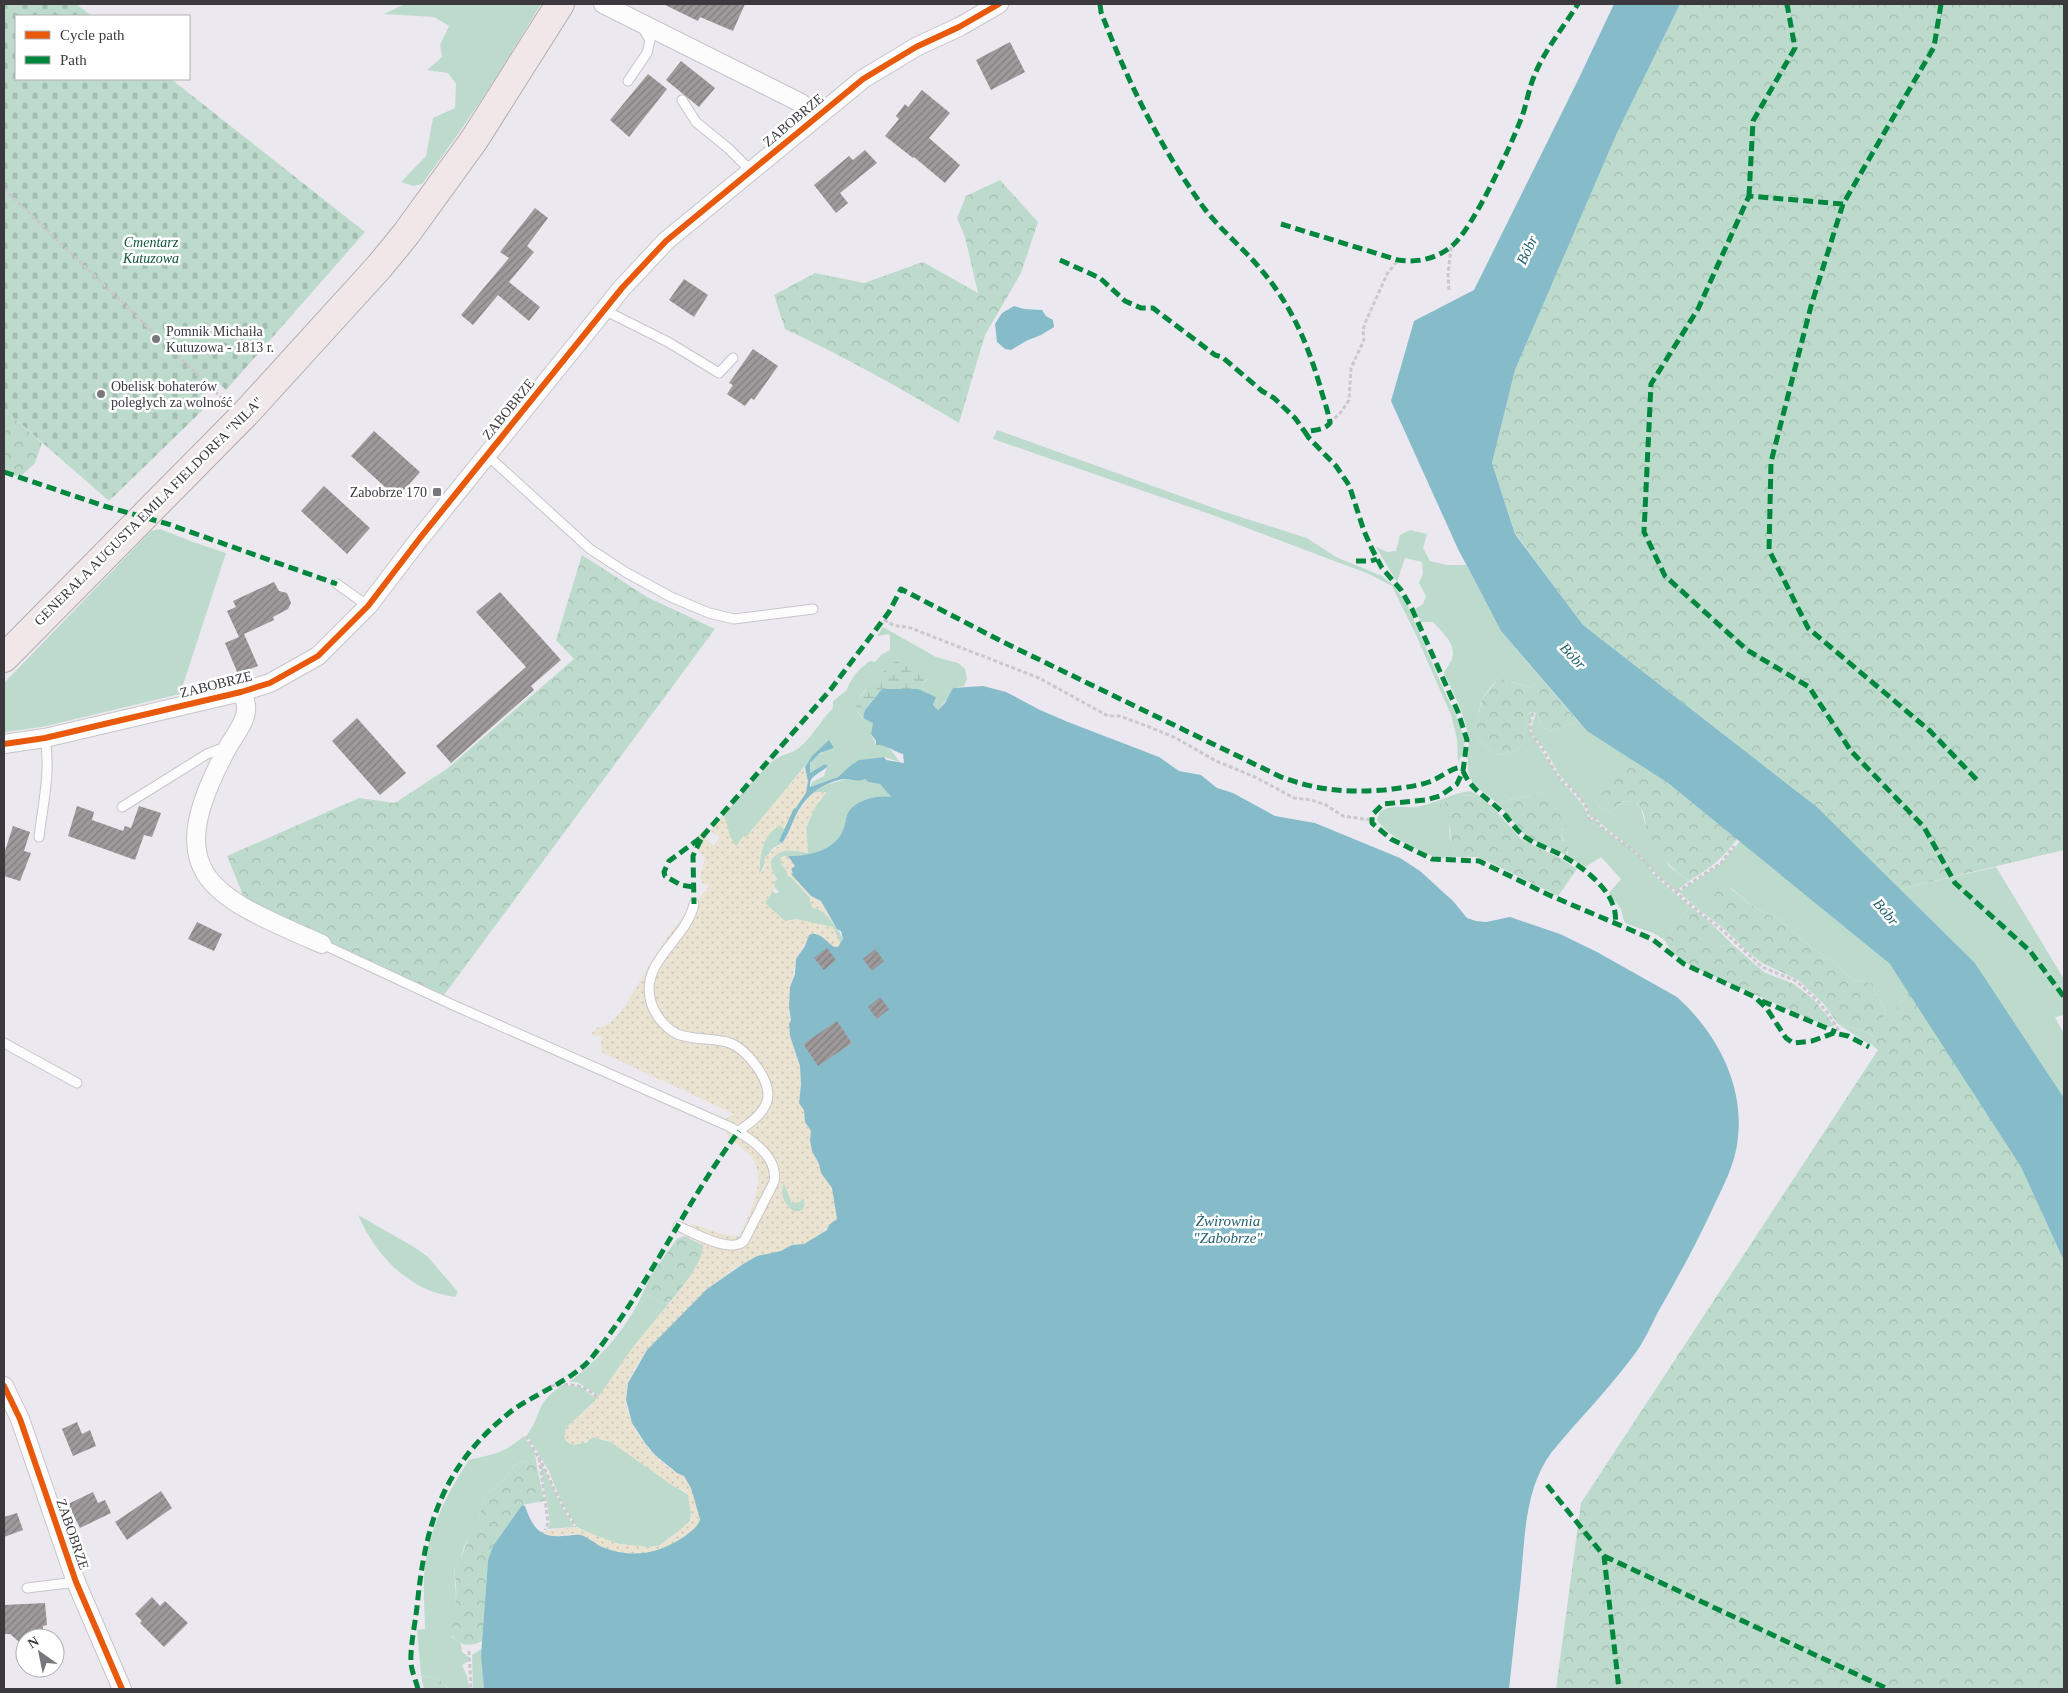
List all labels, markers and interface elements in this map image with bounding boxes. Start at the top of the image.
legend [15,15,190,80]
text: Cycle path [60,27,125,43]
text: Path [60,52,87,68]
street label: ZABOBRZE [760,91,826,150]
water label: Bóbr [1513,233,1541,267]
park label: Cmentarz Kutuzowa [122,235,179,266]
place label: Pomnik Michaiła Kutuzowa - 1813 r. [166,324,274,355]
marker: Pomnik Michaiła Kutuzowa - 1813 r. [150,333,162,345]
street label: ZABOBRZE [479,376,537,443]
place label: Obelisk bohaterów poległych za wolność [111,379,232,410]
marker: Obelisk bohaterów poległych za wolność [95,388,107,400]
street label: GENERAŁA AUGUSTA EMILA FIELDORFA "NILA" [31,394,266,629]
place label: Zabobrze 170 [350,485,427,500]
marker: Zabobrze 170 [431,486,443,498]
water label: Bóbr [1557,640,1589,673]
street label: ZABOBRZE [178,668,254,701]
water label: Bóbr [1870,895,1902,929]
water label: Żwirownia "Zabobrze" [1193,1213,1263,1246]
street label: ZABOBRZE [53,1497,92,1572]
north arrow [15,1628,65,1678]
text: N [25,1633,42,1652]

